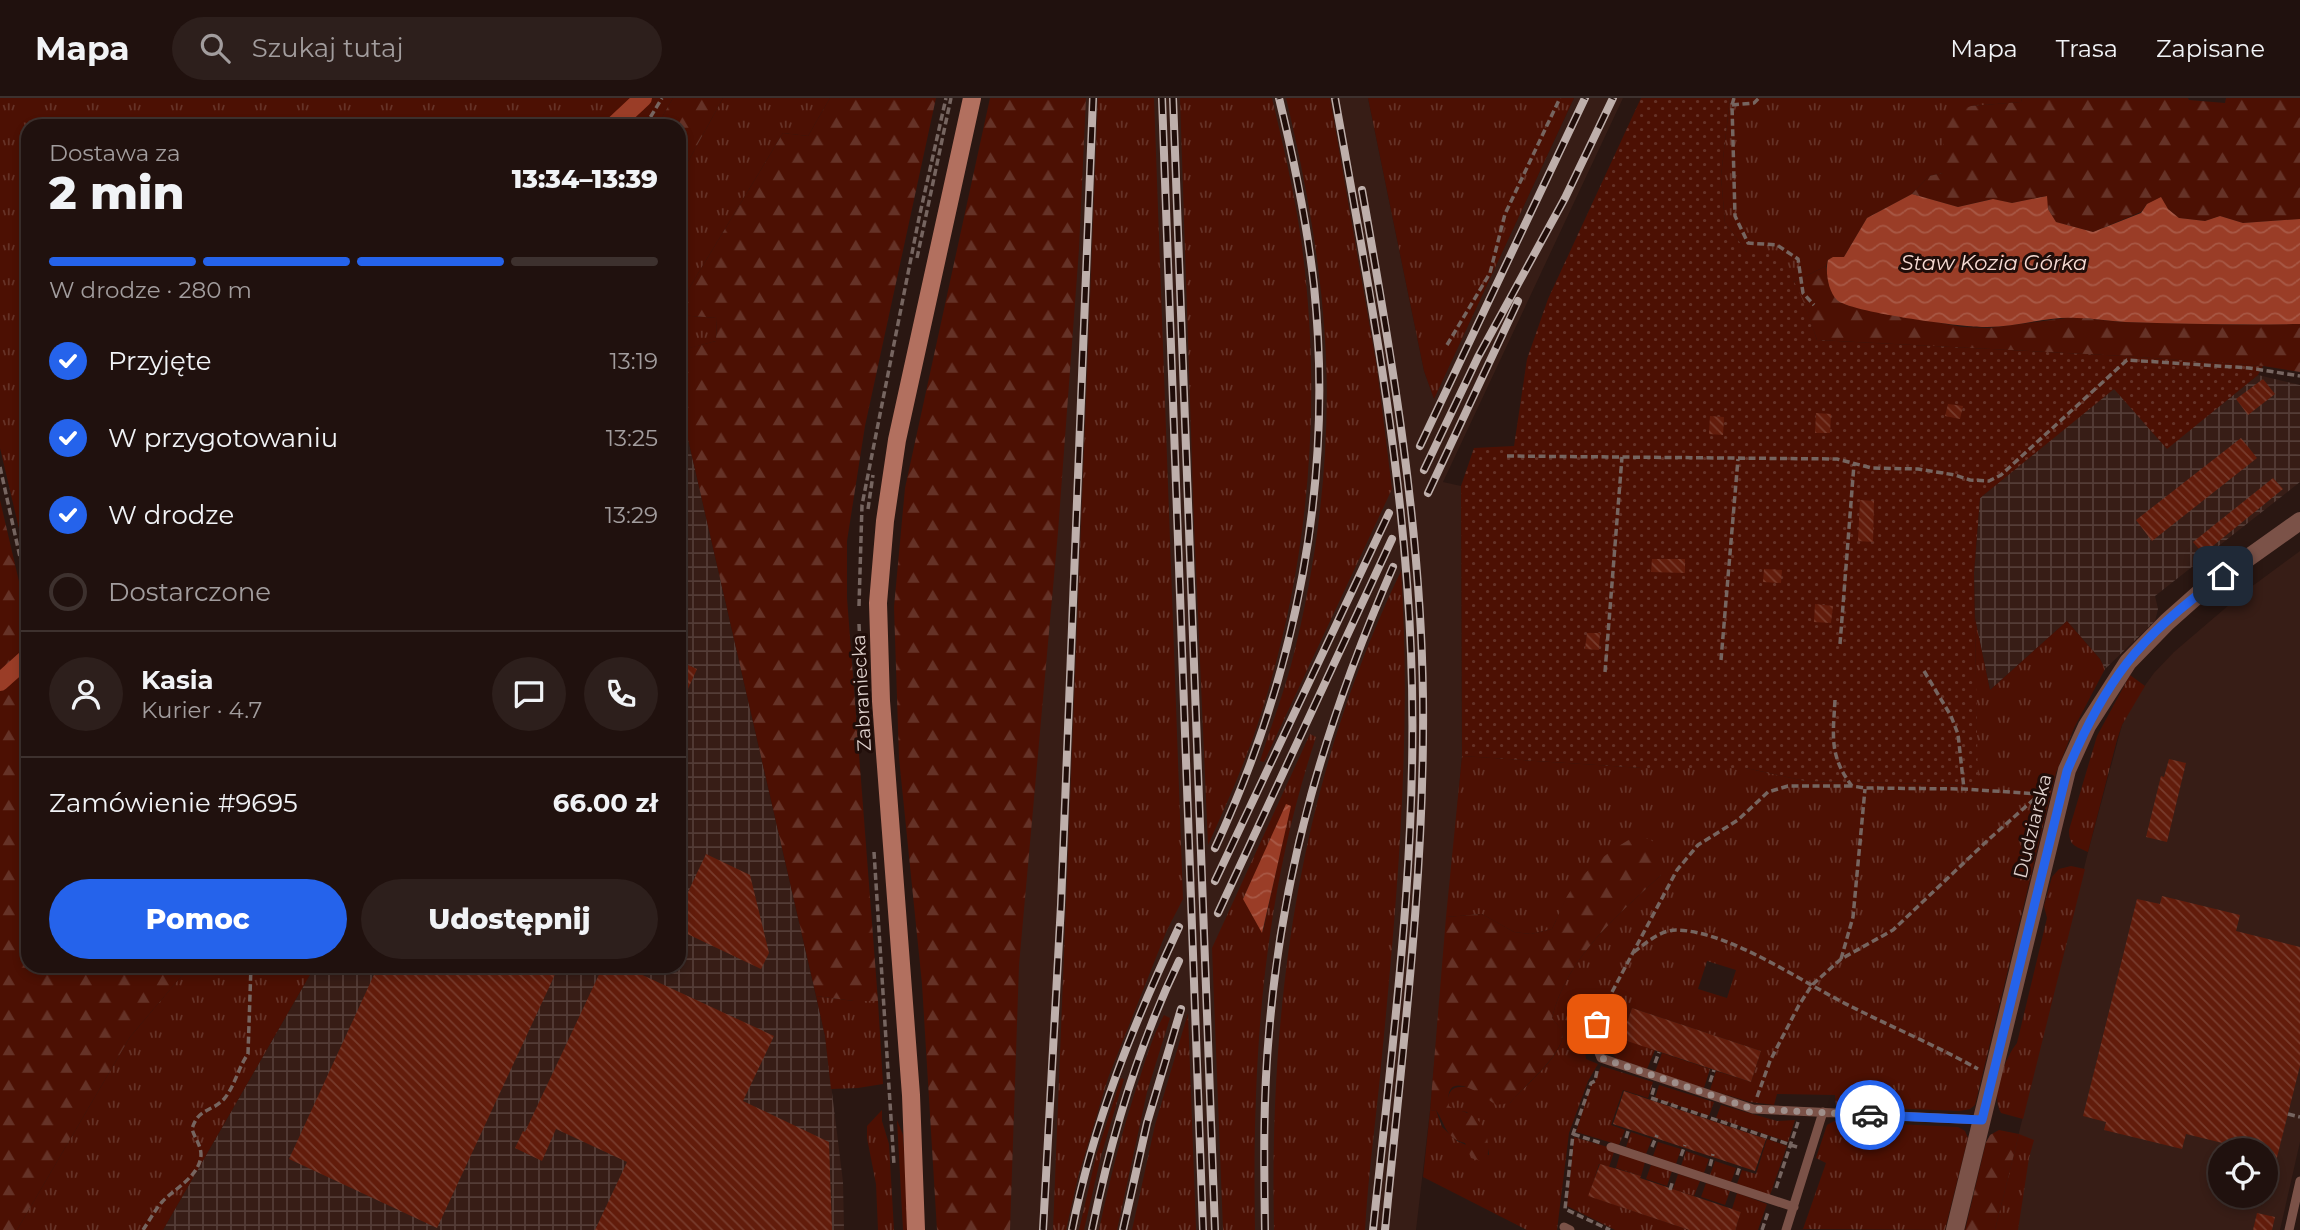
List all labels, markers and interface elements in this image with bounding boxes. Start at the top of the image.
search box [172,17,662,80]
text: Mapa [35,28,130,68]
icon: search [196,29,234,67]
text: Szukaj tutaj [252,32,404,64]
text: Mapa [1950,34,2018,63]
text: Trasa [2056,34,2118,63]
text: Zapisane [2156,34,2265,63]
text: Dostawa za [49,139,181,167]
text: 13:34–13:39 [512,163,658,195]
text: 2 min [49,164,184,221]
water label: Staw Kozia Górka [1901,250,2087,275]
text: W drodze · 280 m [49,276,252,304]
icon: check [49,342,87,380]
text: Przyjęte [108,345,211,377]
text: 13:19 [610,347,658,375]
icon: check [49,419,87,457]
text: W przygotowaniu [108,422,338,454]
text: 13:25 [606,424,658,452]
icon: check [49,496,87,534]
text: W drodze [108,499,234,531]
text: 13:29 [605,501,658,529]
pin [2193,546,2253,606]
icon: home [2204,557,2242,595]
text: Dostarczone [108,576,271,608]
street label: Zabraniecka [847,634,876,752]
button: person [49,657,123,731]
button: chat [492,657,566,731]
button: phone [584,657,658,731]
text: Kasia [141,664,214,696]
text: Kurier · 4.7 [141,696,262,724]
street label: Dudziarska [2008,772,2057,881]
text: Zamówienie #9695 [49,787,298,819]
text: 66.00 zł [553,787,658,819]
button: Pomoc [49,879,347,959]
button: Udostępnij [361,879,658,959]
pin [1567,994,1627,1054]
icon: bag [1578,1005,1616,1043]
courier [1835,1080,1905,1150]
icon: car [1851,1096,1889,1134]
map controls [2208,1138,2278,1208]
button: locate [2208,1138,2278,1208]

